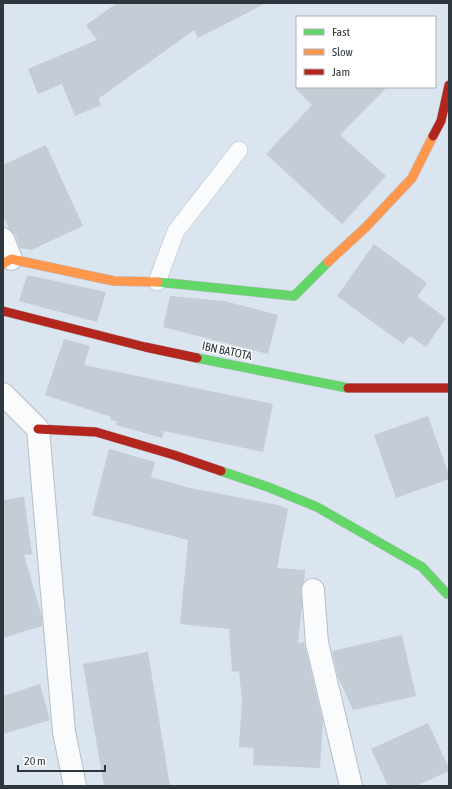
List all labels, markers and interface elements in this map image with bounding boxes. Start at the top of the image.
legend [296,16,436,88]
text: Fast [332,25,350,39]
text: Slow [332,45,353,59]
text: Jam [332,65,350,79]
street label: IBN BATOTA [201,339,254,363]
scale bar [18,747,105,773]
text: 20 m [24,754,46,768]

